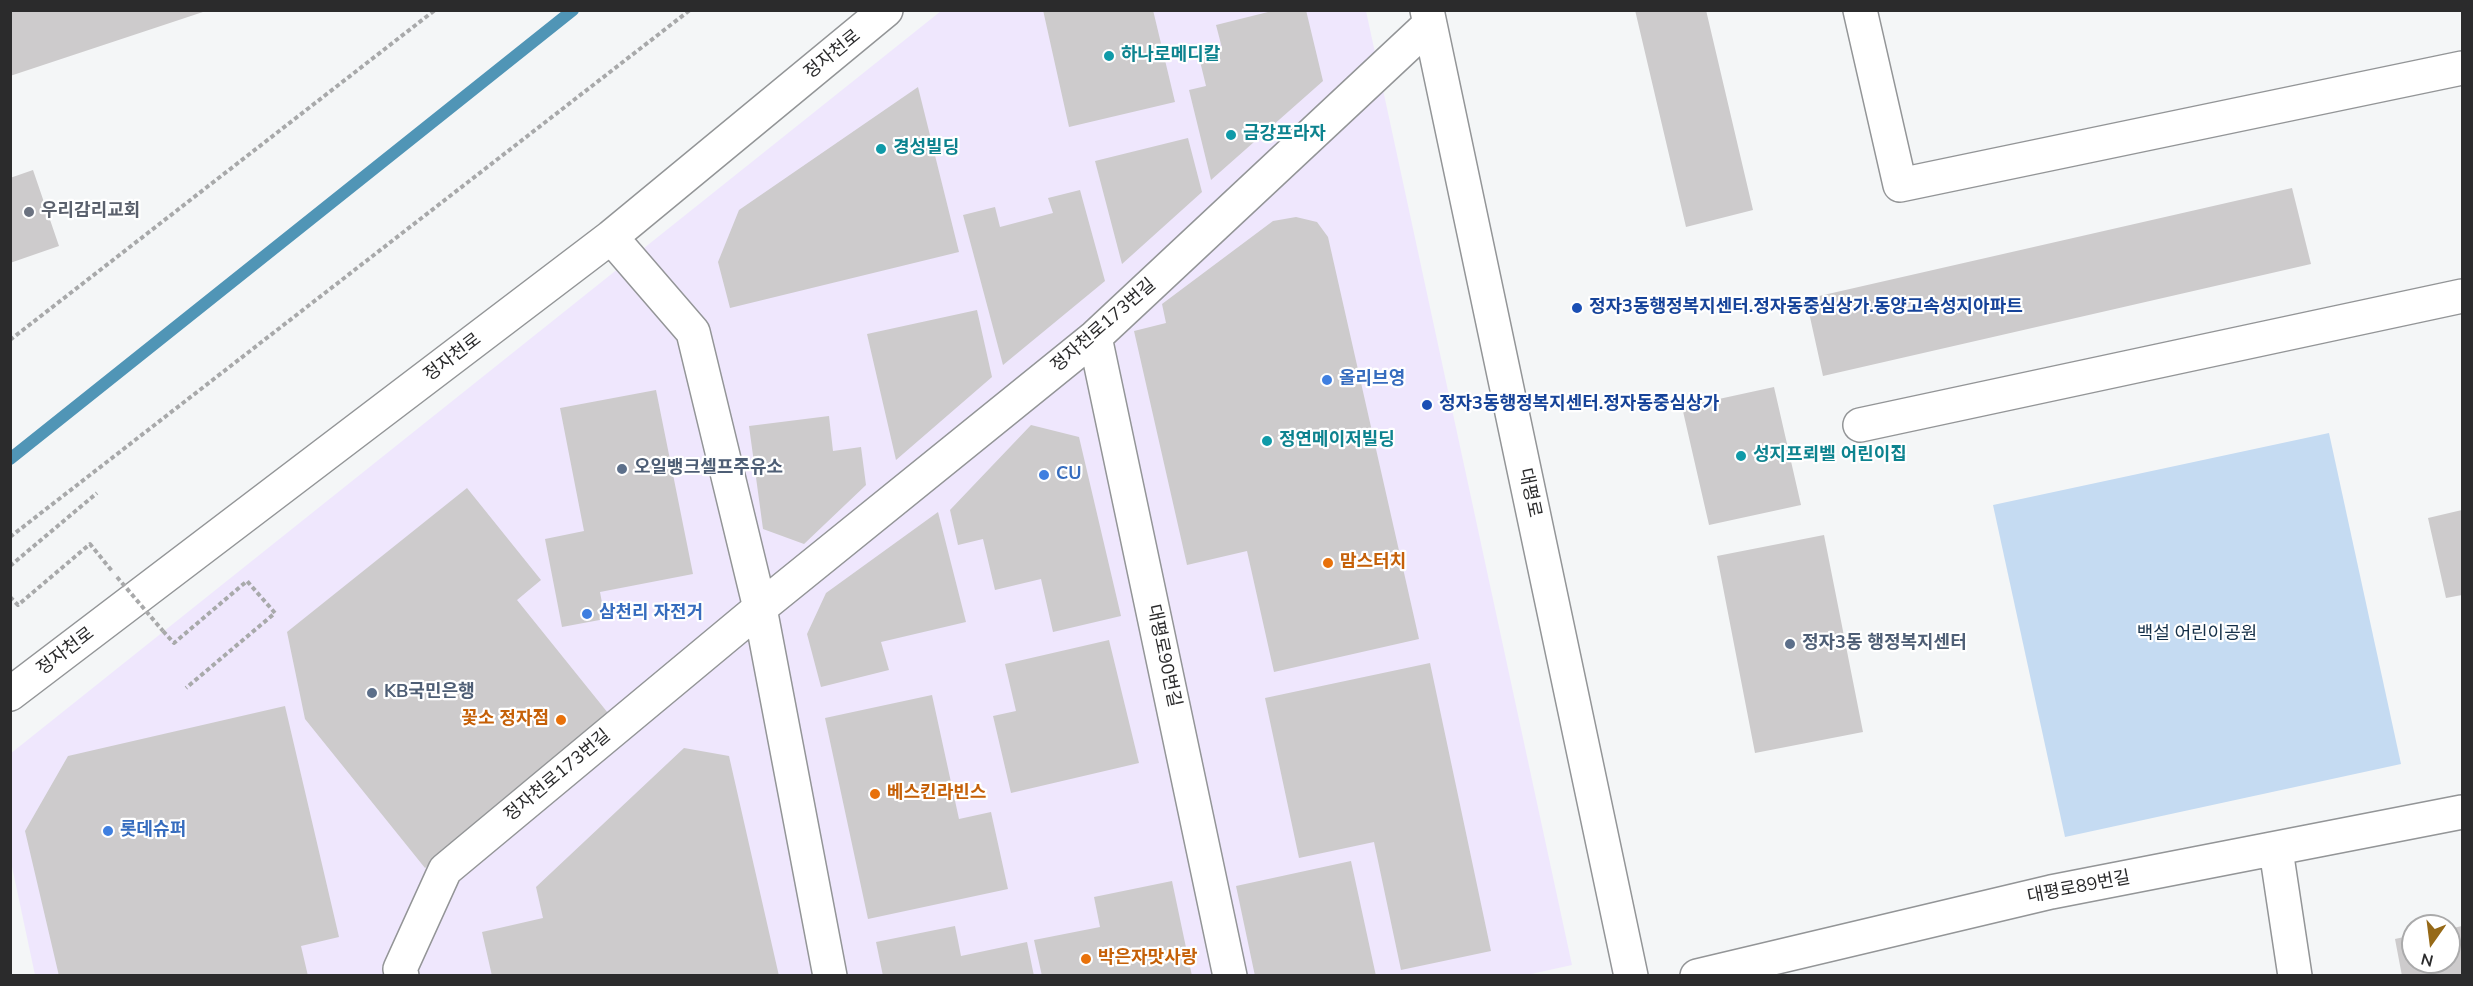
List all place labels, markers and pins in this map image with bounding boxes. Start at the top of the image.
place label: 하나로메디칼 [1121,45,1220,67]
marker: 하나로메디칼 [1102,49,1116,63]
place label: 금강프라자 [1243,124,1326,146]
marker: 금강프라자 [1224,128,1238,142]
place label: 경성빌딩 [893,138,959,160]
marker: 경성빌딩 [874,142,888,156]
place label: 우리감리교회 [41,201,140,223]
marker: 우리감리교회 [22,205,36,219]
place label: 정자3동행정복지센터.정자동중심상가.동양고속성지아파트 [1589,297,2023,319]
marker: 정자3동행정복지센터.정자동중심상가.동양고속성지아파트 [1570,301,1584,315]
place label: 올리브영 [1339,369,1405,391]
marker: 올리브영 [1320,373,1334,387]
place label: 정자3동행정복지센터.정자동중심상가 [1439,394,1719,416]
marker: 정자3동행정복지센터.정자동중심상가 [1420,398,1434,412]
place label: 정연메이저빌딩 [1279,430,1395,452]
marker: 정연메이저빌딩 [1260,434,1274,448]
place label: 성지프뢰벨 어린이집 [1753,445,1907,467]
marker: 성지프뢰벨 어린이집 [1734,449,1748,463]
place label: 오일뱅크셀프주유소 [634,458,783,480]
marker: 오일뱅크셀프주유소 [615,462,629,476]
place label: CU [1056,464,1082,486]
marker: CU [1037,468,1051,482]
place label: 맘스터치 [1340,552,1406,574]
marker: 맘스터치 [1321,556,1335,570]
place label: 삼천리 자전거 [599,603,703,625]
marker: 삼천리 자전거 [580,607,594,621]
place label: 정자3동 행정복지센터 [1802,633,1967,655]
marker: 정자3동 행정복지센터 [1783,637,1797,651]
place label: KB국민은행 [384,682,475,704]
marker: KB국민은행 [365,686,379,700]
place label: 꽃소 정자점 [461,709,549,731]
marker: 꽃소 정자점 [554,713,568,727]
place label: 베스킨라빈스 [887,783,986,805]
marker: 베스킨라빈스 [868,787,882,801]
place label: 롯데슈퍼 [120,820,186,842]
marker: 롯데슈퍼 [101,824,115,838]
place label: 박은자맛사랑 [1098,948,1197,970]
marker: 박은자맛사랑 [1079,952,1093,966]

